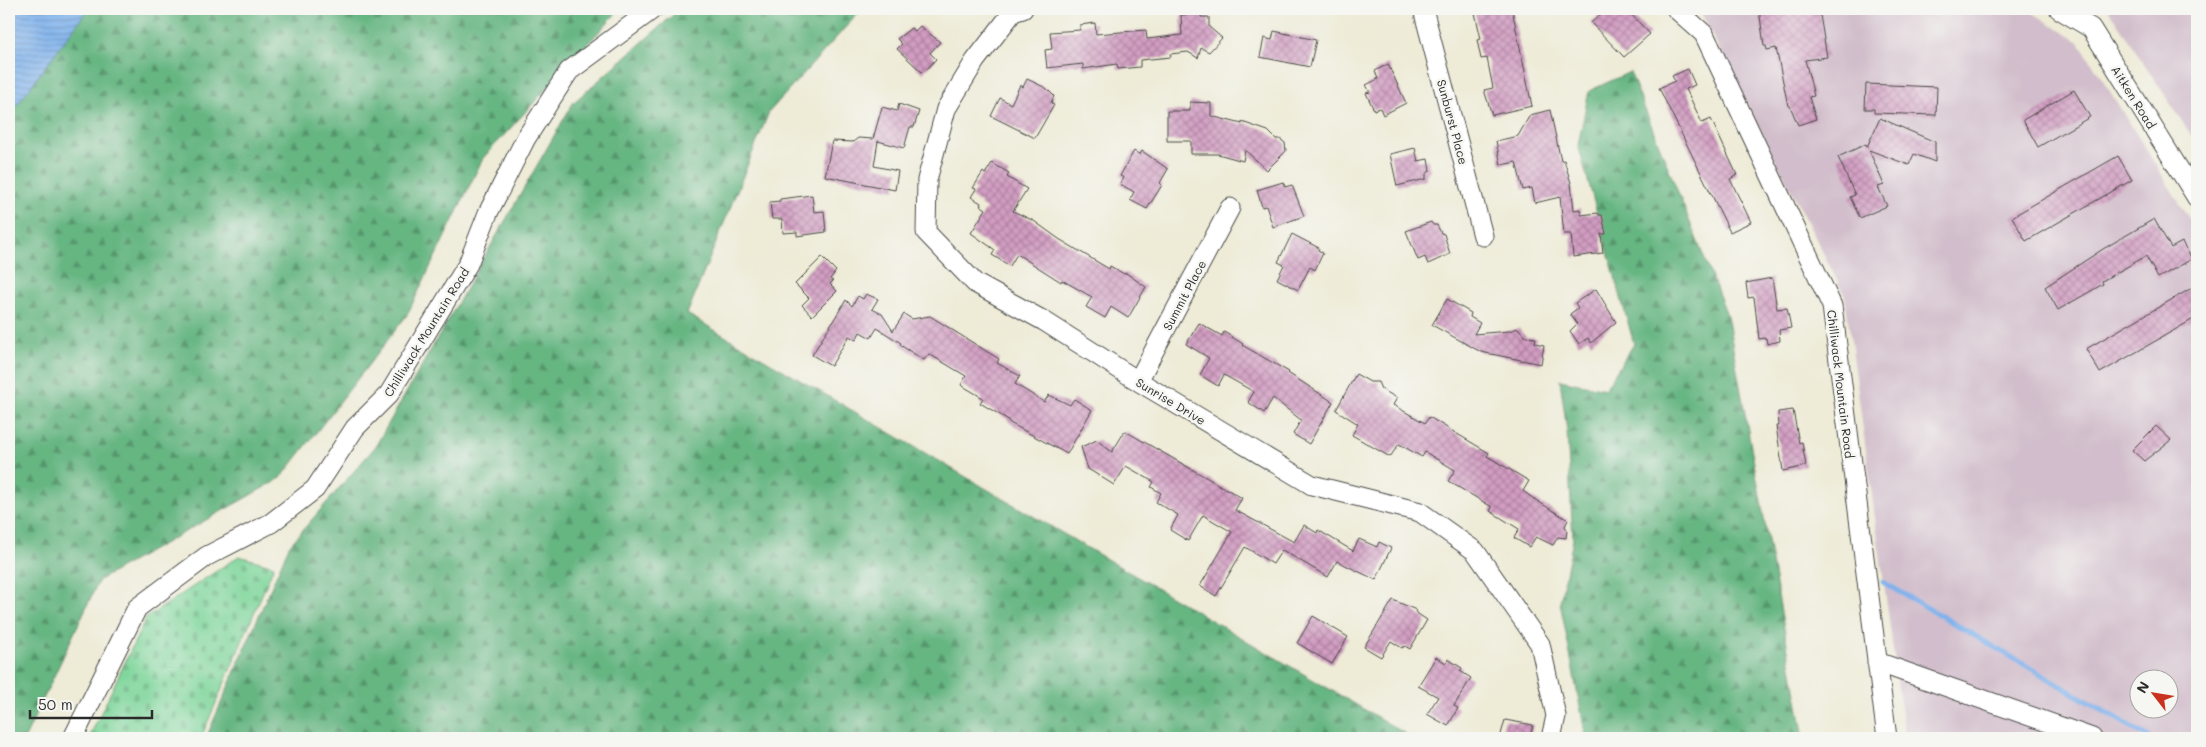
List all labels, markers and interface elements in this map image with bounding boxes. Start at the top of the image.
street label: Aitken Road [2108,62,2160,132]
street label: Sunburst Place [1434,78,1472,166]
street label: Summit Place [1159,257,1209,333]
street label: Chilliwack Mountain Road [380,264,473,400]
street label: Chilliwack Mountain Road [1824,309,1858,460]
street label: Sunrise Drive [1133,374,1209,428]
north arrow [2128,670,2178,720]
text: N [2132,678,2153,697]
scale bar [30,687,152,719]
text: 50 m [38,694,73,714]

